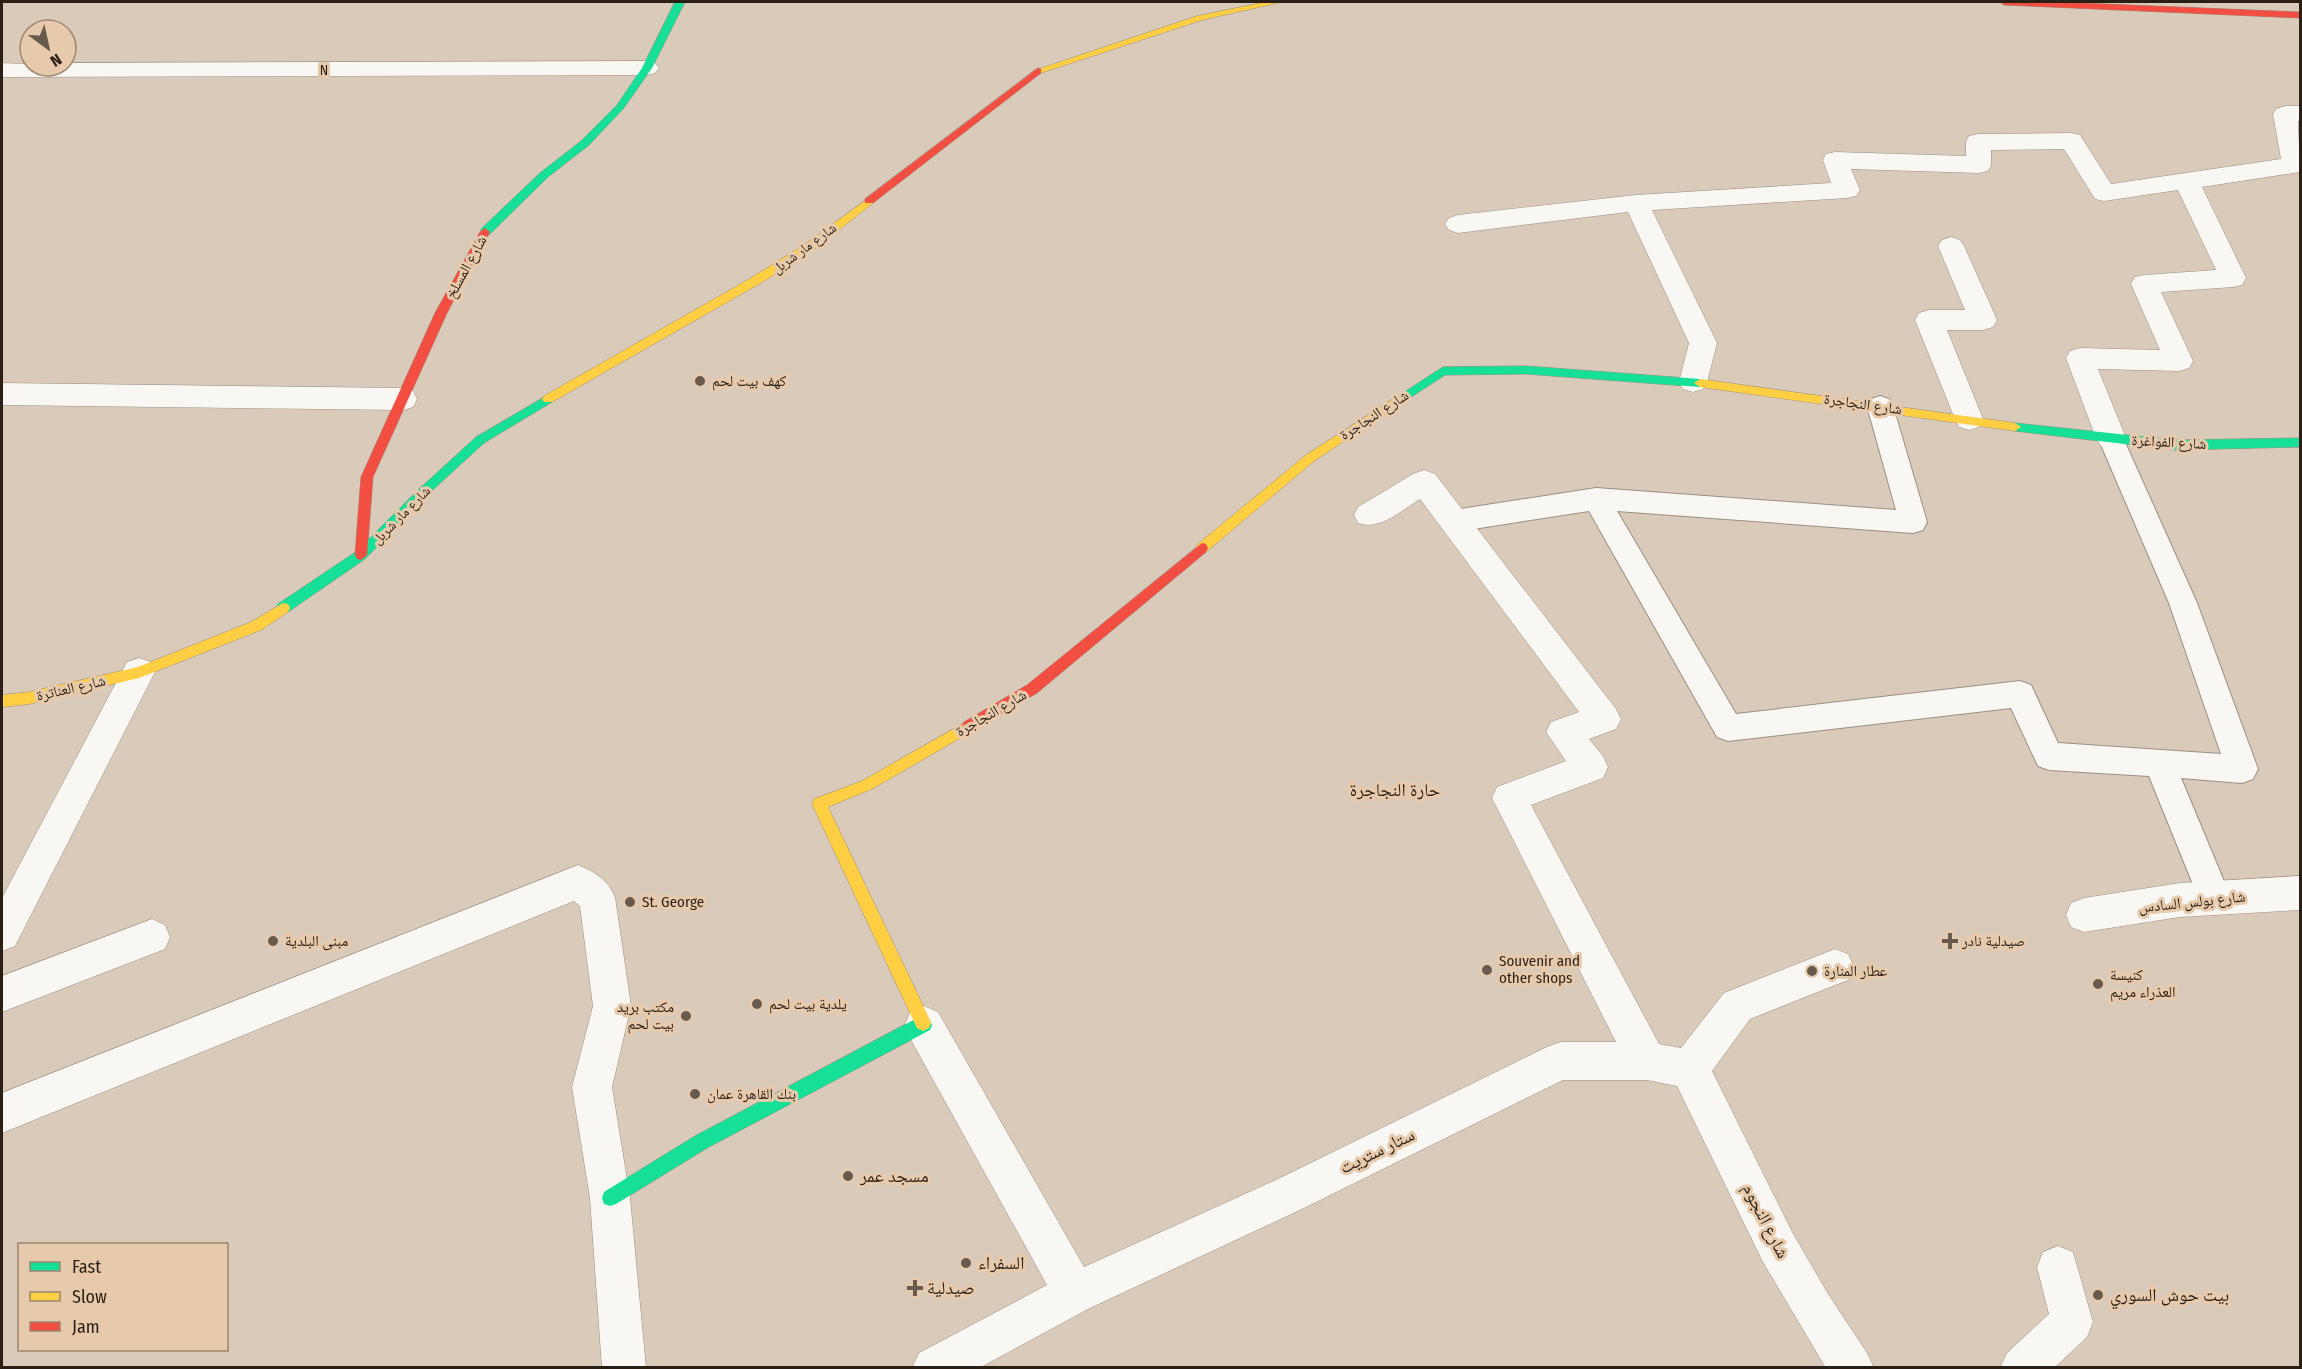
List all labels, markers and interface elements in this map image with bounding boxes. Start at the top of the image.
north arrow [18,18,78,78]
text: N [47,50,65,71]
street label: N [320,62,328,79]
street label: شارع مار شربل [769,219,840,278]
street label: شارع المسلخ [441,233,491,302]
place label: كهف بيت لحم [712,372,786,391]
marker: كهف بيت لحم [693,374,707,388]
street label: شارع النجاجرة [1336,386,1413,445]
street label: شارع النجاجرة [1823,390,1903,419]
street label: شارع الفواغرة [2131,431,2207,454]
street label: شارع مار شربل [369,483,435,549]
street label: شارع العناترة [35,671,108,706]
street label: شارع النجاجرة [952,685,1030,741]
district label: حارة النجاجرة [1350,779,1440,801]
street label: شارع بولس السادس [2138,887,2246,918]
place label: St. George [642,893,704,911]
marker: St. George [623,895,637,909]
place label: مبنى البلدية [285,932,348,951]
place label: صيدلية نادر [1961,932,2025,950]
marker: مبنى البلدية [266,934,280,948]
marker: صيدلية نادر [1943,934,1957,948]
place label: Souvenir and other shops [1499,952,1580,987]
place label: عطار المنارة [1824,962,1888,980]
marker: Souvenir and other shops [1480,963,1494,977]
marker: عطار المنارة [1805,964,1819,978]
place label: كنيسة العذراء مريم [2110,966,2175,1002]
marker: كنيسة العذراء مريم [2091,977,2105,991]
place label: يلدية بيت لحم [769,995,847,1014]
marker: يلدية بيت لحم [750,997,764,1011]
place label: مكتب بريد بيت لحم [617,998,674,1034]
marker: مكتب بريد بيت لحم [679,1009,693,1023]
place label: بنك القاهرة عمان [707,1085,796,1104]
marker: بنك القاهرة عمان [688,1087,702,1101]
street label: ستار ستريت [1336,1123,1418,1179]
place label: مسجد عمر [859,1165,929,1187]
marker: مسجد عمر [841,1169,855,1183]
street label: شارع النجوم [1737,1180,1794,1263]
legend [18,1243,228,1351]
place label: السفراء [978,1252,1024,1274]
text: Fast [72,1256,101,1278]
marker: السفراء [959,1256,973,1270]
place label: صيدلية [927,1277,975,1299]
marker: صيدلية [908,1281,922,1295]
place label: بيت حوش السوري [2110,1284,2229,1310]
text: Slow [72,1286,107,1308]
marker: بيت حوش السوري [2091,1288,2105,1302]
text: Jam [72,1316,100,1338]

